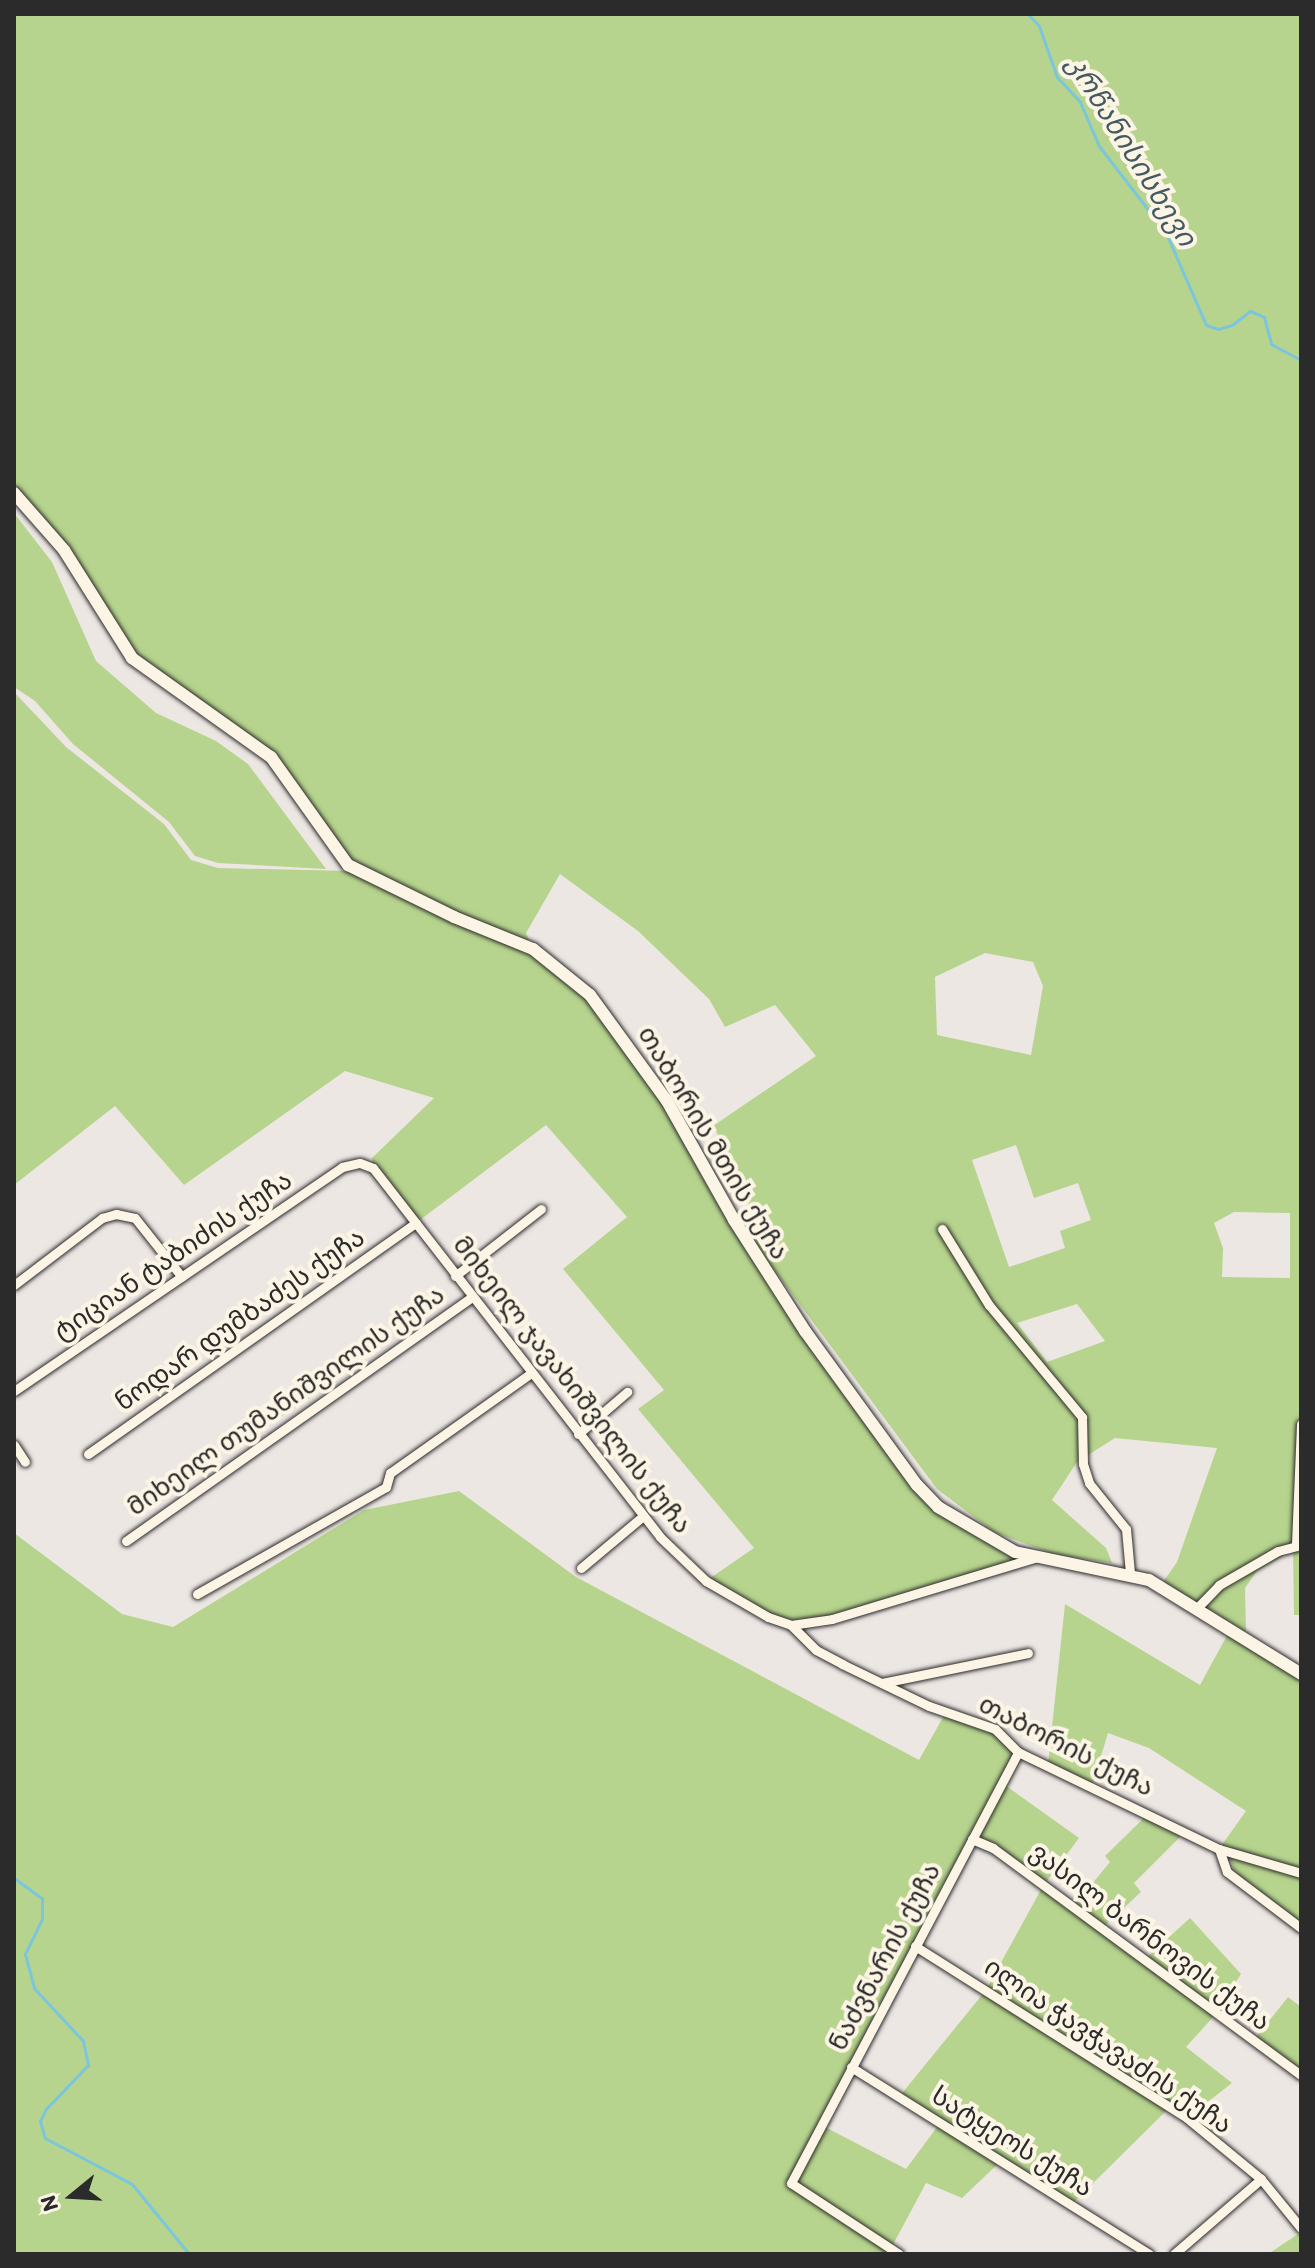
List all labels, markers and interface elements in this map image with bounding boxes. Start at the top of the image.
water label: კრწანისისხევი [1060,48,1204,252]
street label: თაბორის მთის ქუჩა [631,1021,795,1265]
street label: ტიციან ტაბიძის ქუჩა [48,1165,298,1347]
street label: ნოდარ დუმბაძეს ქუჩა [109,1222,371,1418]
street label: მიხეილ ჯავახიშვილის ქუჩა [446,1230,698,1540]
street label: მიხეილ თუმანიშვილის ქუჩა [121,1279,451,1523]
street label: თაბორის ქუჩა [973,1689,1159,1803]
street label: ვასილ ბარნოვის ქუჩა [1024,1836,1276,2038]
street label: ნაძვნარის ქუჩა [822,1858,948,2056]
street label: ილია ჭავჭავაძის ქუჩა [978,1951,1238,2141]
street label: სატყეოს ქუჩა [926,2080,1098,2204]
north arrow [32,2156,112,2236]
text: N [34,2192,64,2215]

